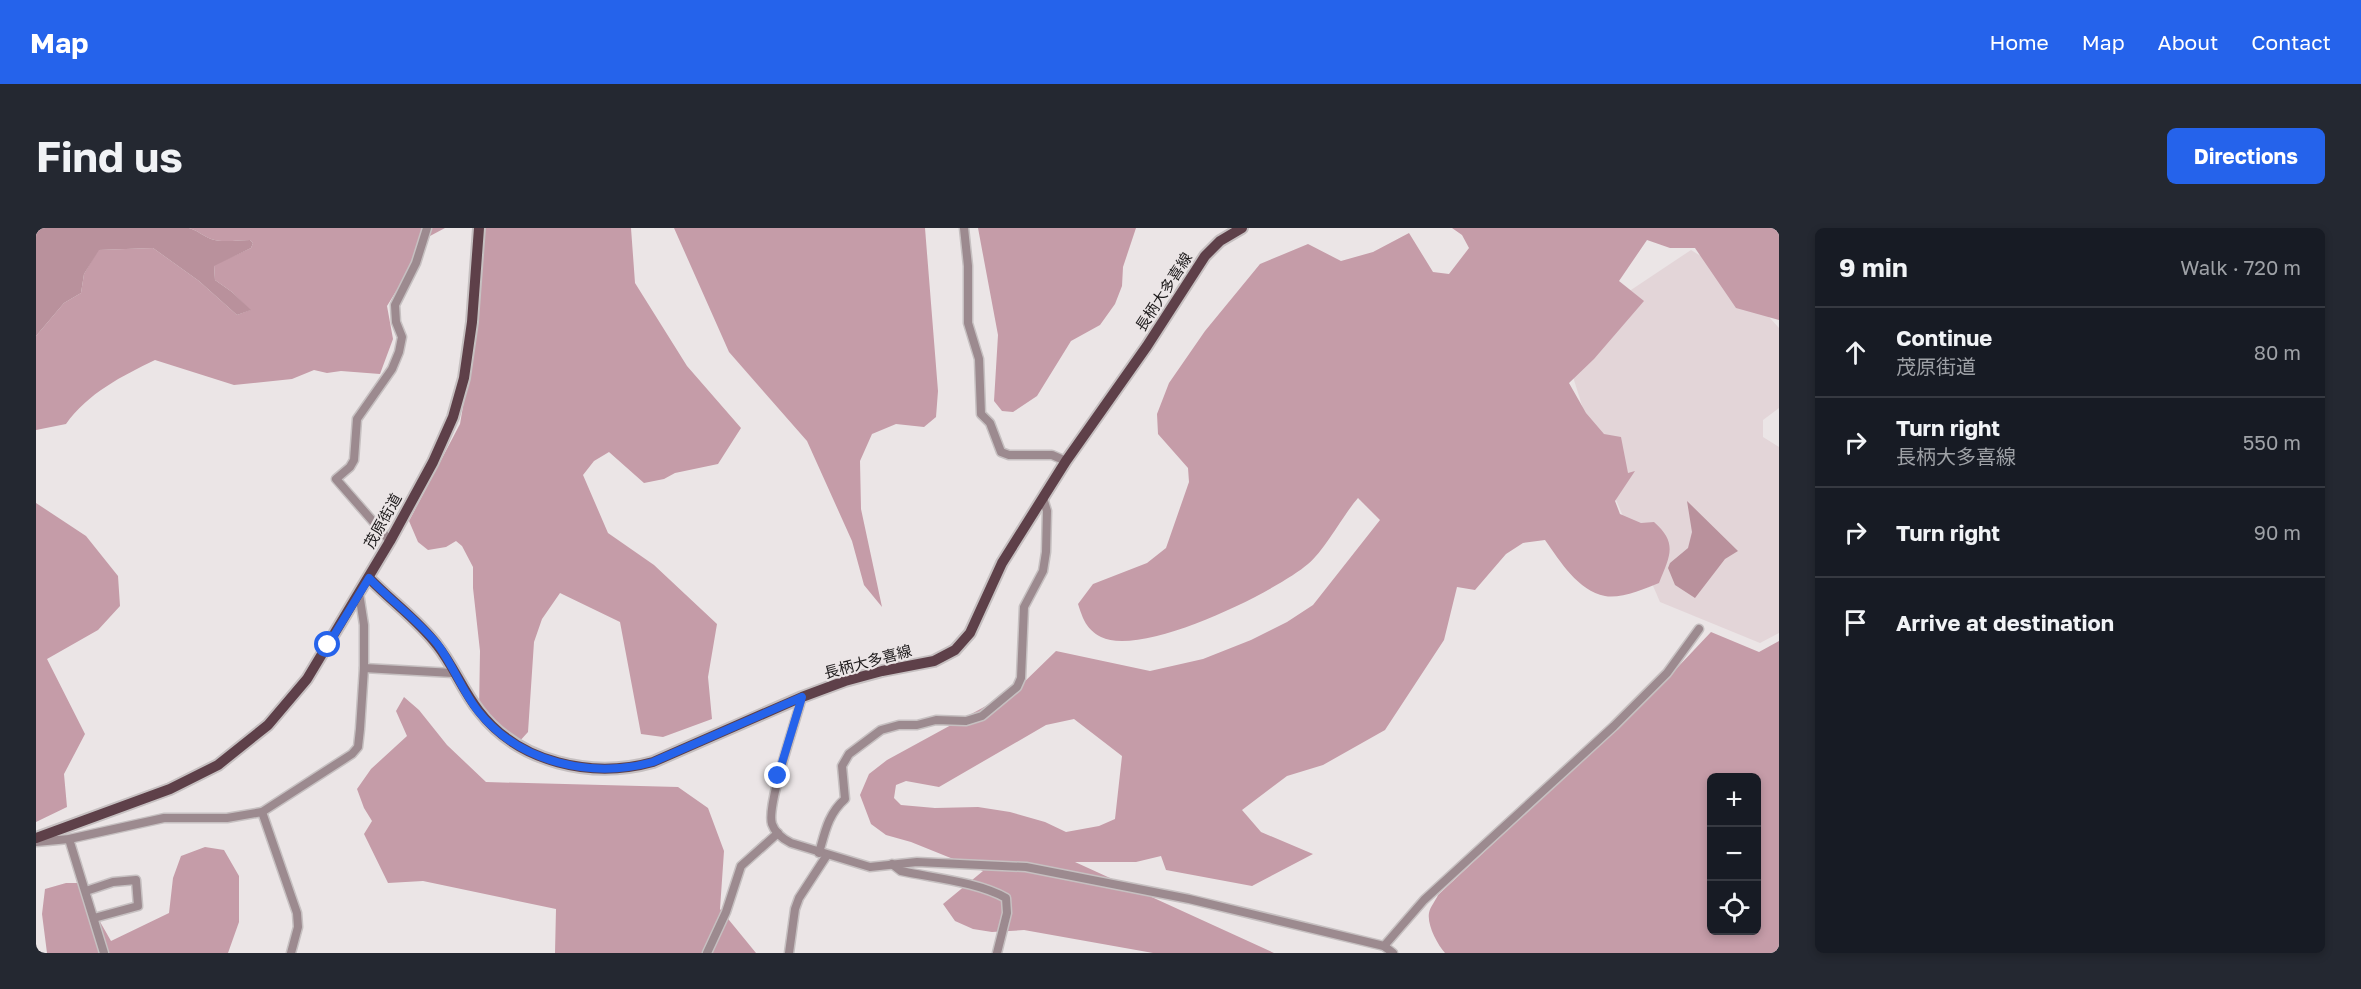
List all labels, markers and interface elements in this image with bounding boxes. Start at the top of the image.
text: Map [30,26,88,59]
text: Home [1989,29,2049,55]
text: Map [2082,29,2125,55]
text: About [2158,29,2218,55]
text: Contact [2251,29,2331,55]
button: Directions [2167,128,2325,184]
text: Find us [36,131,183,181]
street label: 長柄大多喜線 [1131,249,1195,334]
text: 9 min [1839,252,1908,283]
text: Walk · 720 m [2180,255,2301,279]
text: Continue [1896,324,1992,351]
icon: ahead [1839,336,1872,369]
text: 80 m [2254,340,2301,364]
text: 茂原街道 [1896,354,1976,378]
text: Turn right [1896,414,2000,441]
icon: right [1839,426,1872,459]
text: 550 m [2243,430,2301,454]
text: 長柄大多喜線 [1896,444,2016,468]
street label: 茂原街道 [360,490,405,551]
icon: right [1839,516,1872,549]
text: Turn right [1896,519,2000,546]
text: 90 m [2254,520,2301,544]
icon: arrive [1839,606,1872,639]
text: Arrive at destination [1896,609,2114,636]
route start [314,631,340,657]
street label: 長柄大多喜線 [822,641,914,681]
route end [764,762,790,788]
map controls [1707,773,1761,935]
button: + [1707,773,1761,827]
button: − [1707,827,1761,881]
button: locate [1707,881,1761,935]

